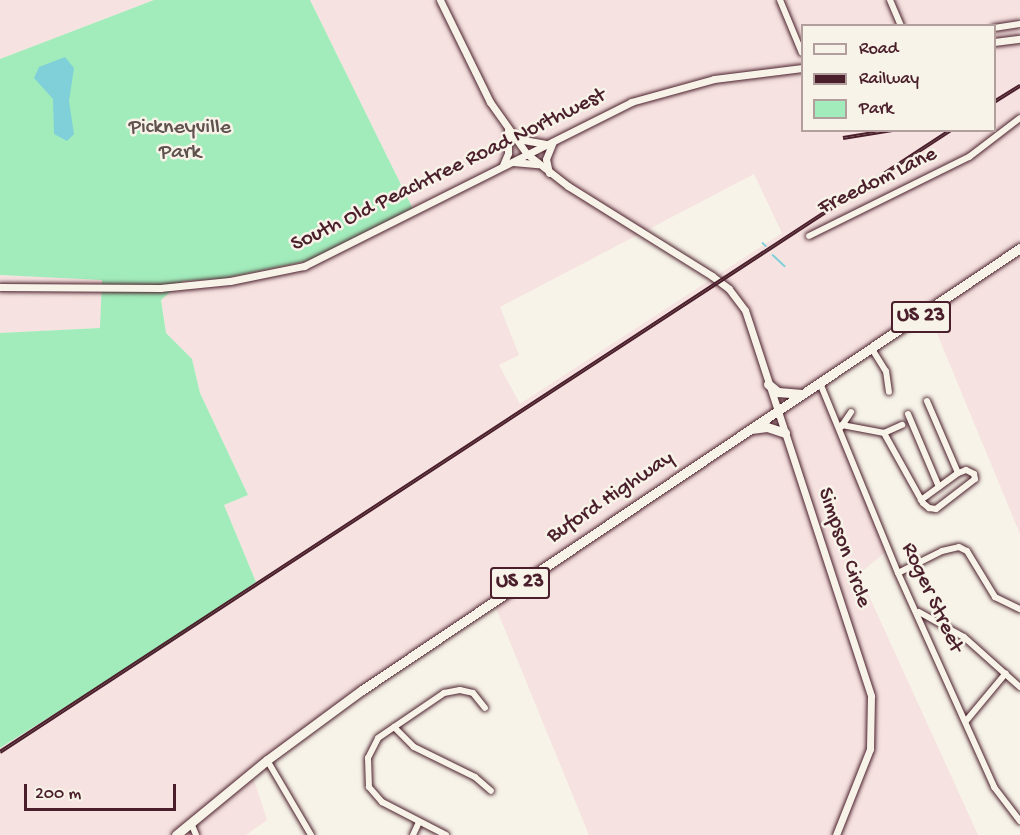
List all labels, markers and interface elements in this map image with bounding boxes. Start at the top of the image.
legend [801,24,996,132]
text: Road [859,39,898,60]
text: Railway [859,69,919,90]
street label: South Old Peachtree Road Northwest [287,83,611,259]
text: Park [859,99,893,120]
park label: Pickneyville Park [129,115,231,166]
street label: Freedom Lane [814,142,942,222]
road number: US 23 [890,299,952,335]
street label: Buford Highway [543,446,679,550]
street label: Simpson Circle [810,485,876,611]
street label: Roger Street [894,539,968,657]
road number: US 23 [488,565,552,601]
scale bar [27,772,178,810]
text: 200 m [35,784,81,805]

